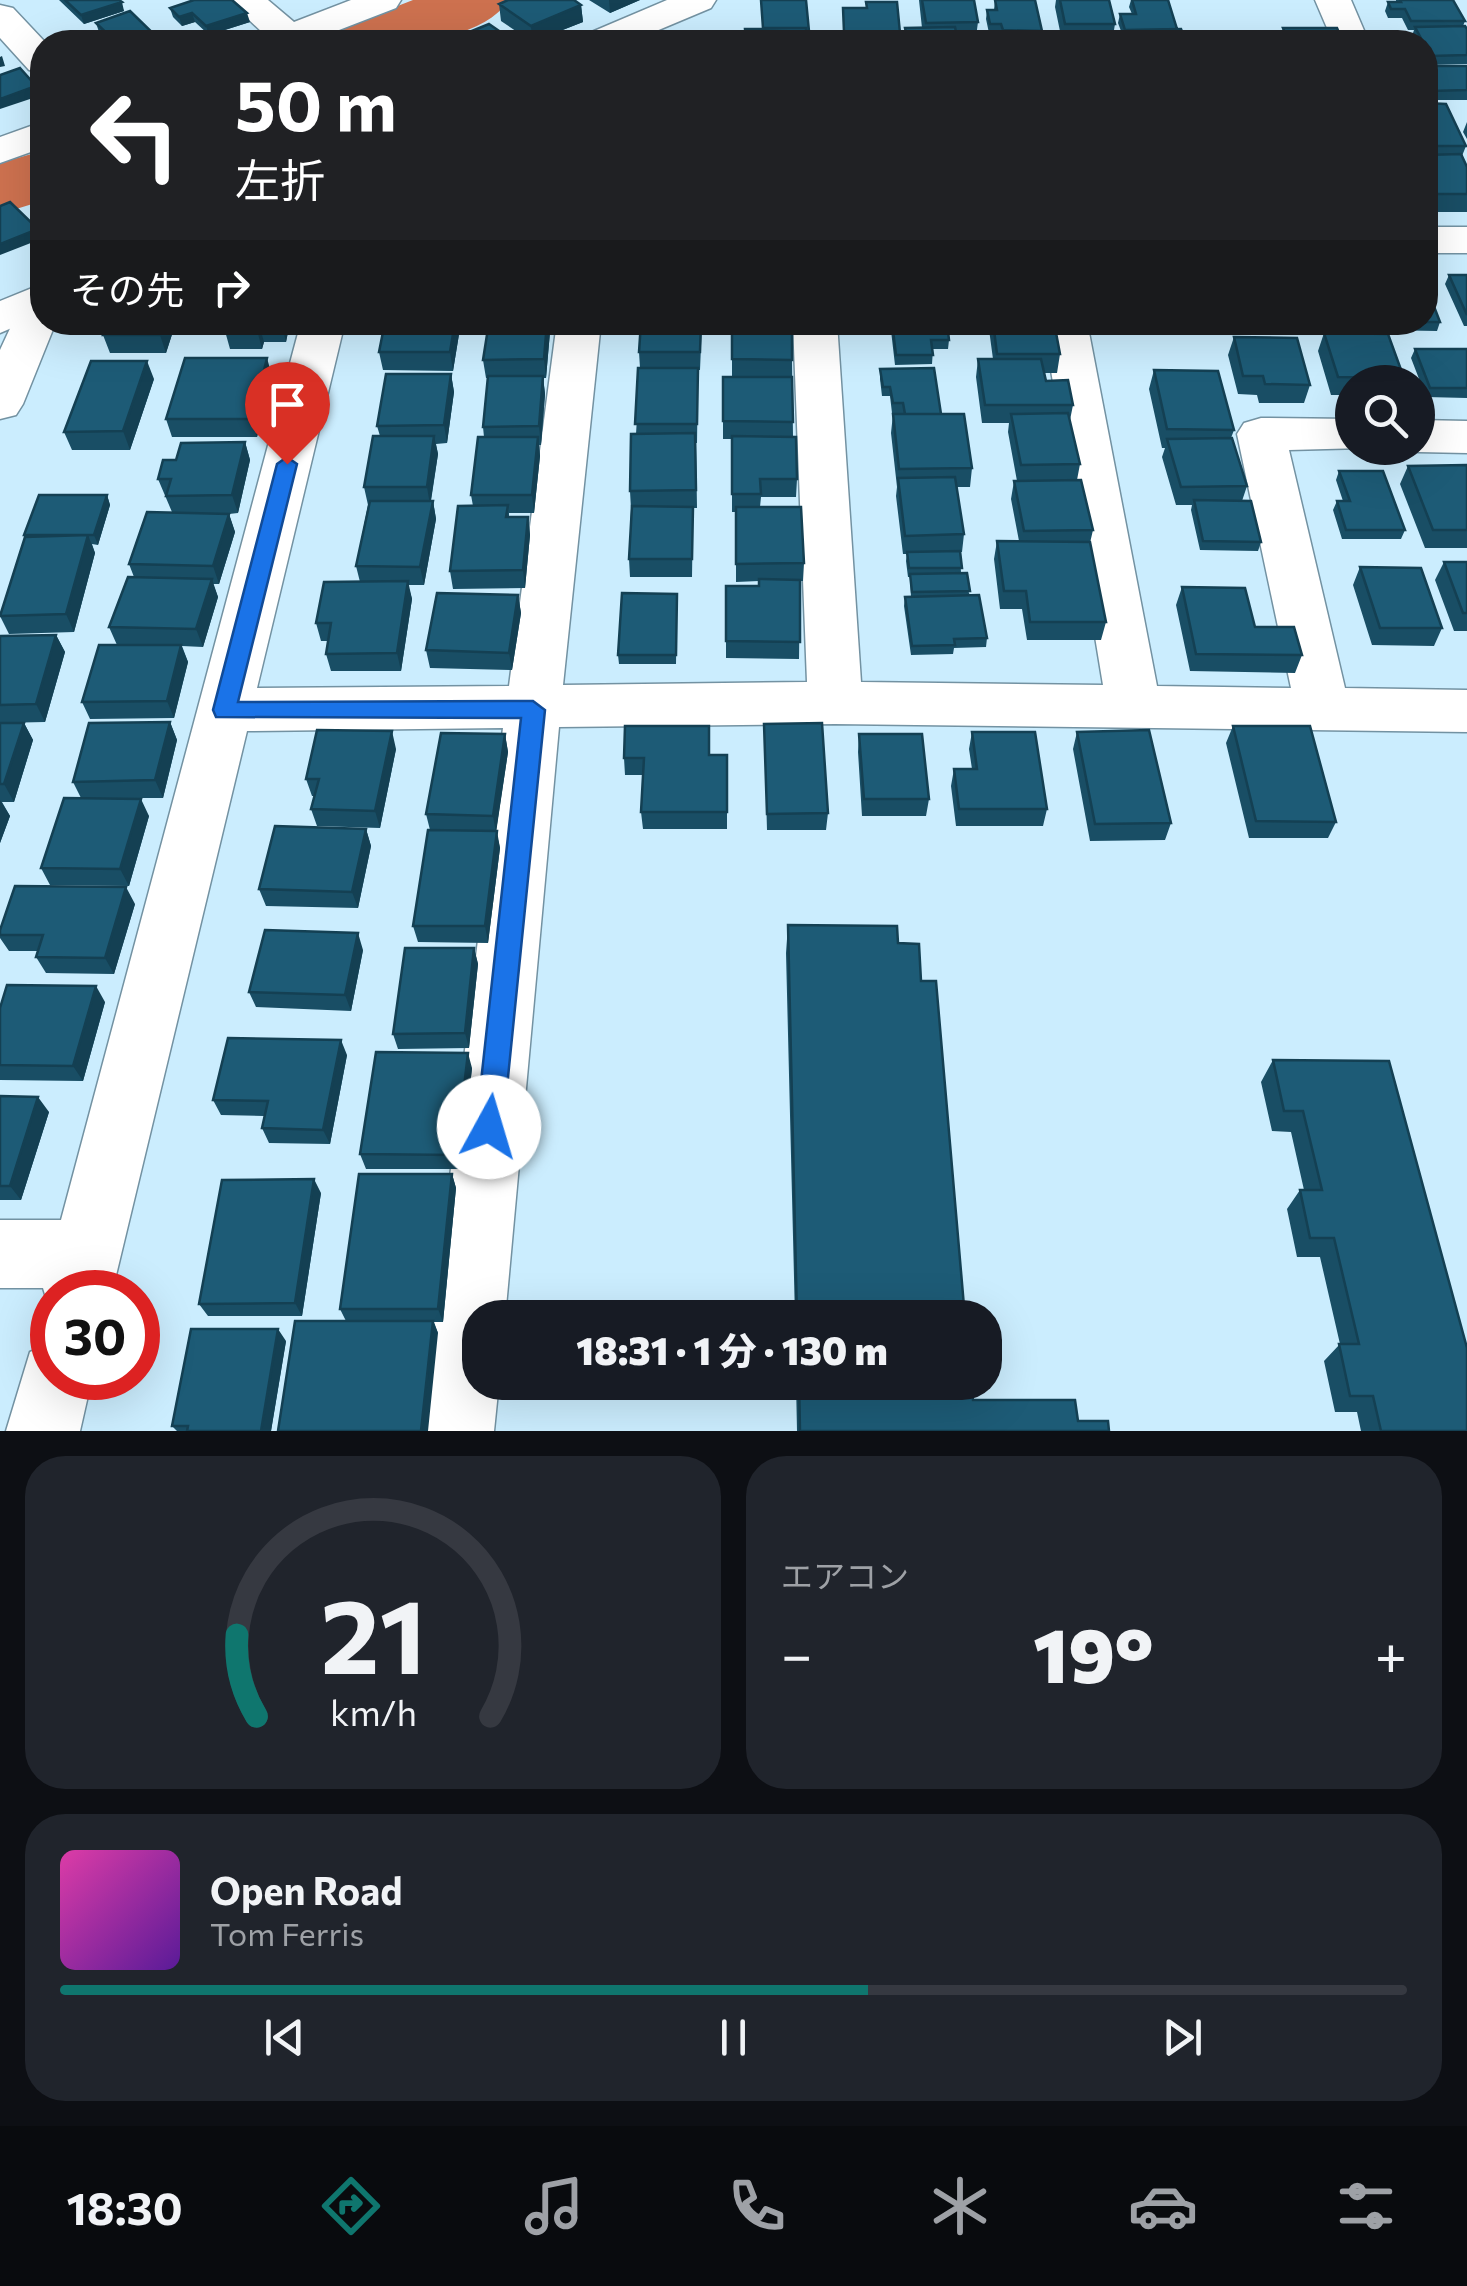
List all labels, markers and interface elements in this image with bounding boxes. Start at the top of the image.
text: 50 m [235,60,397,145]
icon: left [70,70,200,200]
text: 左折 [235,151,325,206]
icon: right [204,260,259,315]
text: その先 [70,265,184,312]
pin [245,362,330,465]
map controls [1335,365,1435,465]
button: search [1335,365,1435,465]
icon: arrive [260,377,315,432]
position arrow [437,1075,541,1179]
speed limit sign: 30 [30,1270,160,1400]
text: 18:31 · 1 分 · 130 m [576,1326,888,1373]
text: エアコン [781,1555,909,1595]
text: 21 [320,1568,426,1695]
text: 19° [1033,1607,1154,1698]
text: − [781,1619,812,1686]
text: + [1375,1619,1407,1686]
text: km/h [330,1690,416,1733]
text: Open Road [210,1866,403,1913]
text: Tom Ferris [210,1913,364,1953]
icon: previous [257,2010,312,2065]
icon: pause [706,2010,761,2065]
icon: next [1155,2010,1210,2065]
icon: directions [316,2171,386,2241]
icon: music [519,2171,589,2241]
icon: phone [722,2171,792,2241]
icon: climate [925,2171,995,2241]
icon: car [1128,2171,1198,2241]
icon: filters [1331,2171,1401,2241]
text: 18:30 [66,2179,183,2234]

